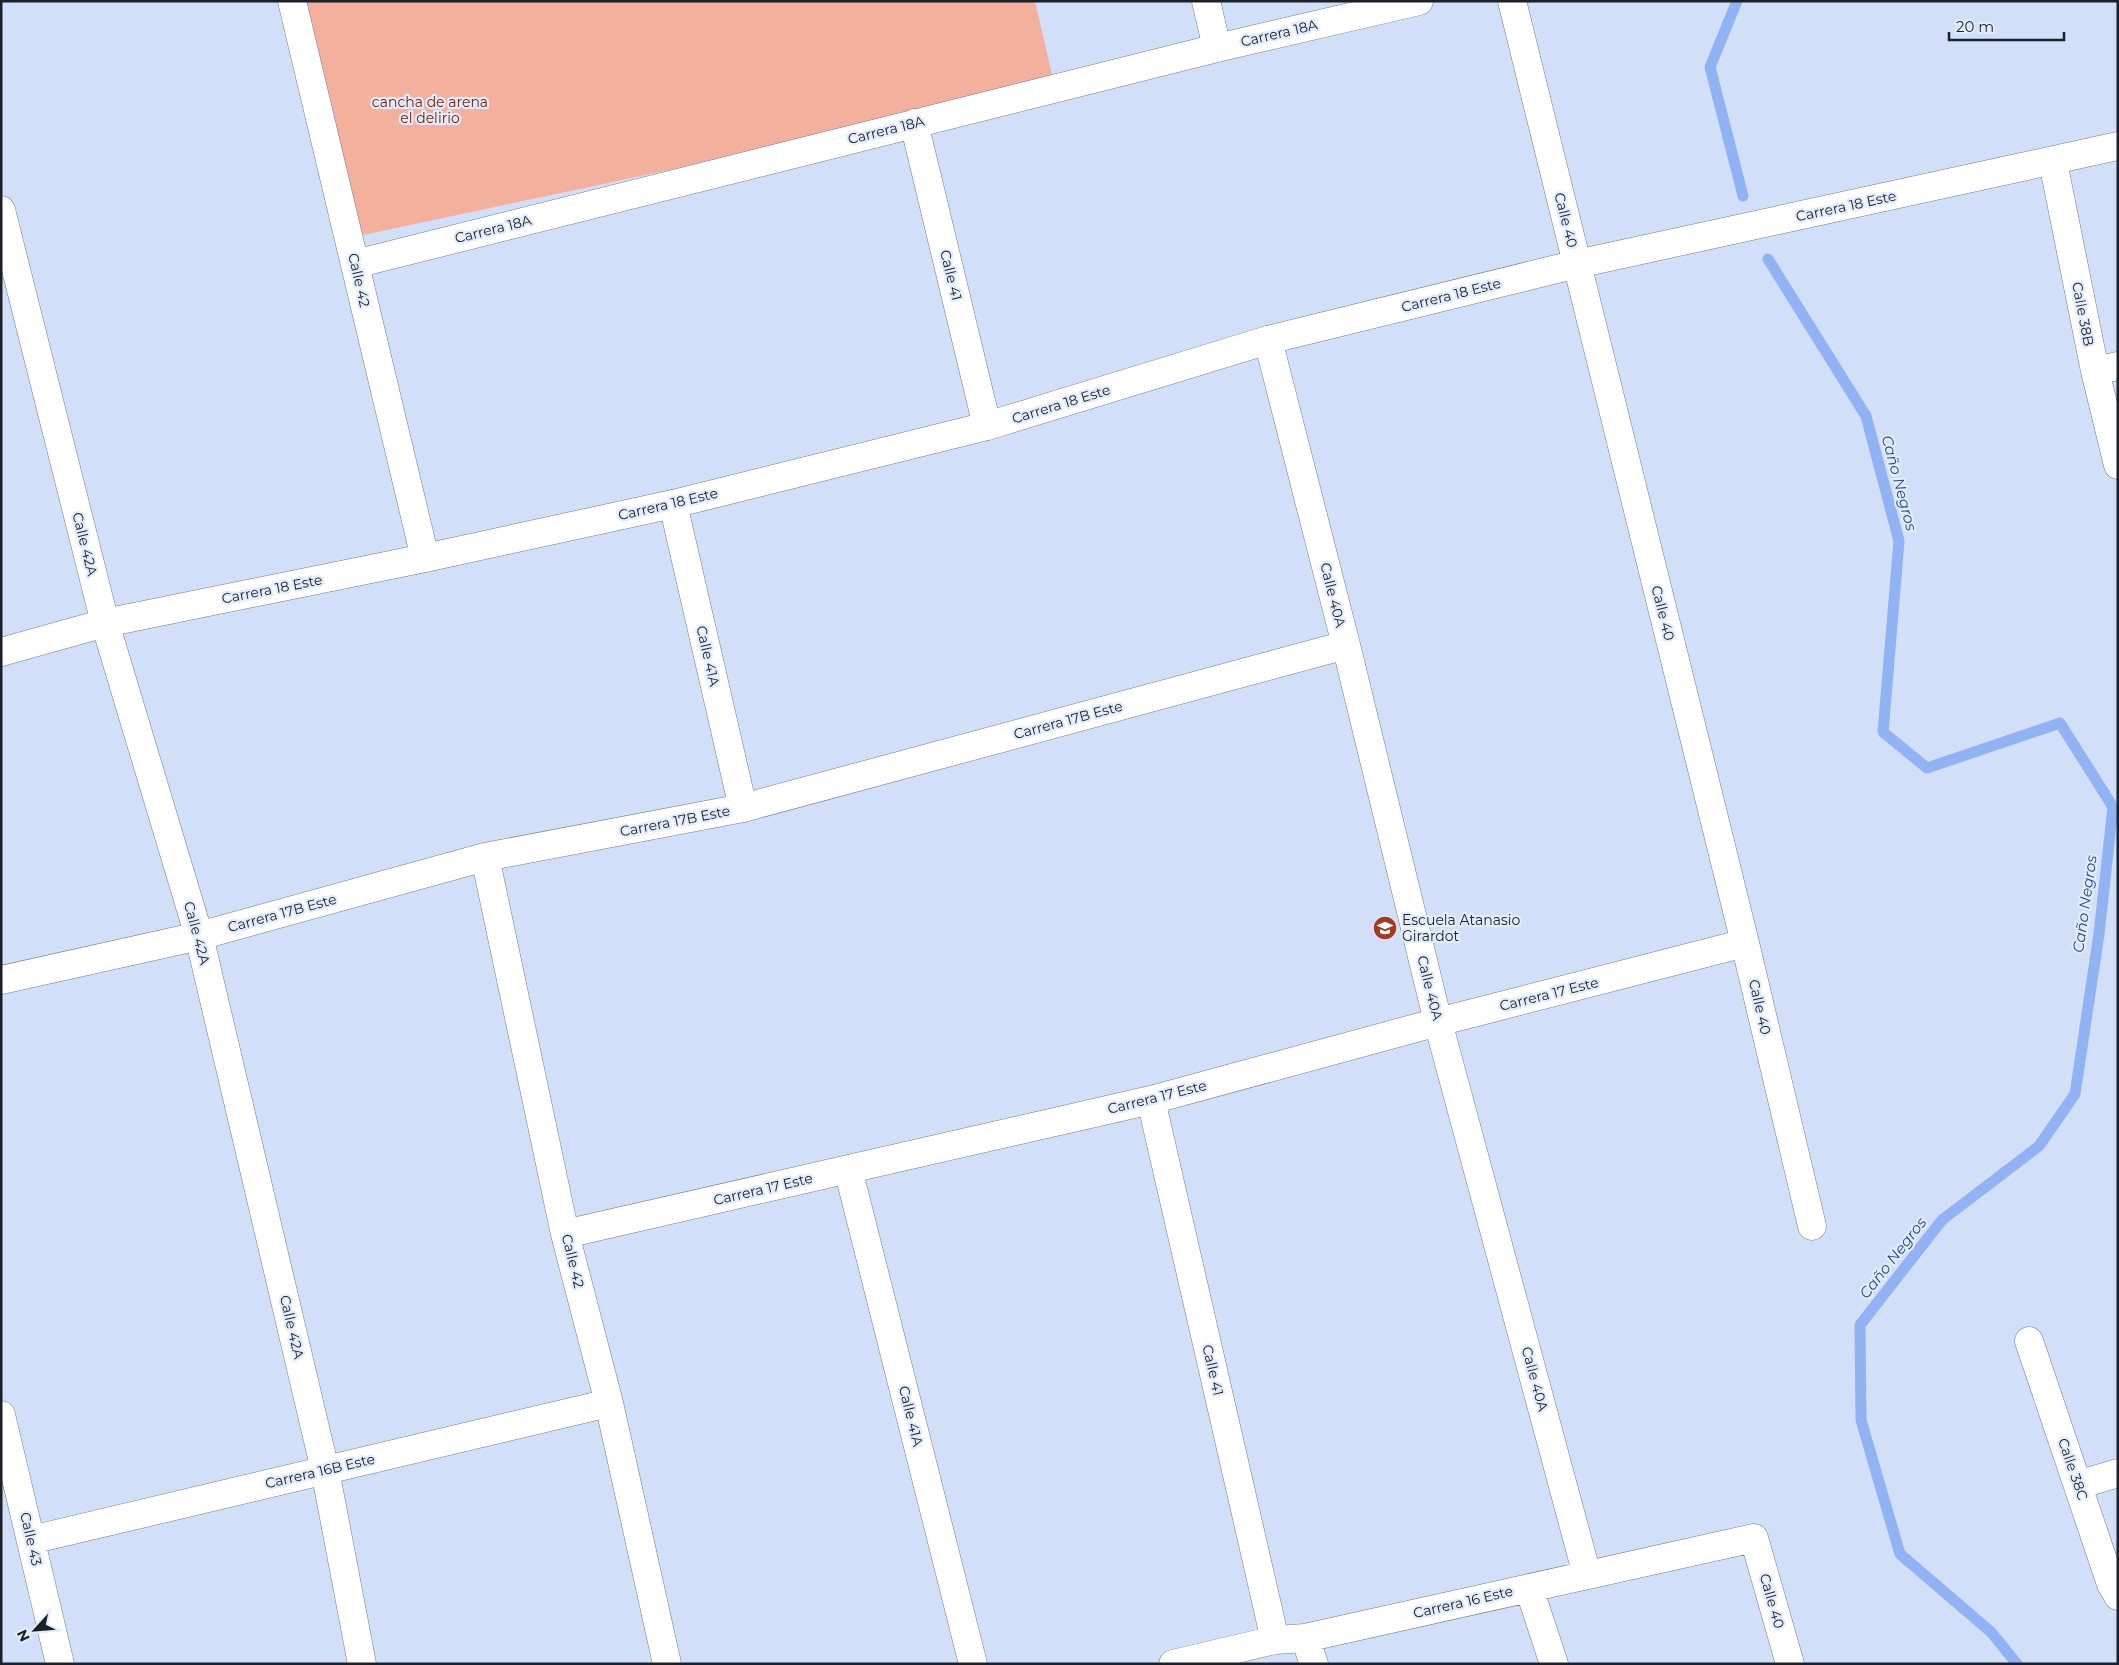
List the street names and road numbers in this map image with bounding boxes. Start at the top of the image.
street label: Carrera 18A [1239,15,1320,51]
street label: Carrera 18A [846,112,927,148]
street label: Carrera 18 Este [1794,187,1898,225]
street label: Calle 40 [1550,191,1582,249]
street label: Carrera 18A [453,211,534,247]
street label: Calle 41 [936,248,966,302]
street label: Calle 42 [344,251,374,309]
street label: Carrera 18 Este [1399,274,1503,316]
street label: Calle 38B [2068,280,2098,348]
street label: Carrera 18 Este [1010,380,1112,428]
street label: Carrera 18 Este [616,484,720,524]
street label: Calle 42A [68,510,102,579]
street label: Calle 40A [1316,561,1350,630]
street label: Carrera 18 Este [220,570,324,608]
street label: Calle 40 [1647,584,1679,642]
street label: Calle 41A [692,624,724,689]
street label: Carrera 17B Este [1012,697,1124,743]
street label: Carrera 17B Este [618,801,732,841]
street label: Carrera 17B Este [226,890,338,936]
street label: Calle 42A [180,899,214,968]
street label: Calle 40A [1413,954,1447,1023]
street label: Carrera 17 Este [1498,973,1600,1015]
street label: Calle 40 [1745,978,1775,1036]
street label: Carrera 17 Este [1106,1076,1208,1118]
street label: Carrera 17 Este [712,1169,814,1209]
street label: Calle 42 [558,1232,588,1290]
street label: Calle 42A [276,1293,308,1362]
street label: Calle 41 [1198,1343,1228,1397]
street label: Calle 40A [1518,1345,1553,1414]
street label: Calle 41A [895,1384,927,1449]
street label: Calle 38C [2054,1436,2092,1502]
street label: Carrera 16B Este [263,1450,377,1492]
street label: Calle 43 [16,1510,46,1568]
street label: Calle 40 [1756,1571,1788,1631]
street label: Carrera 16 Este [1411,1582,1515,1622]

